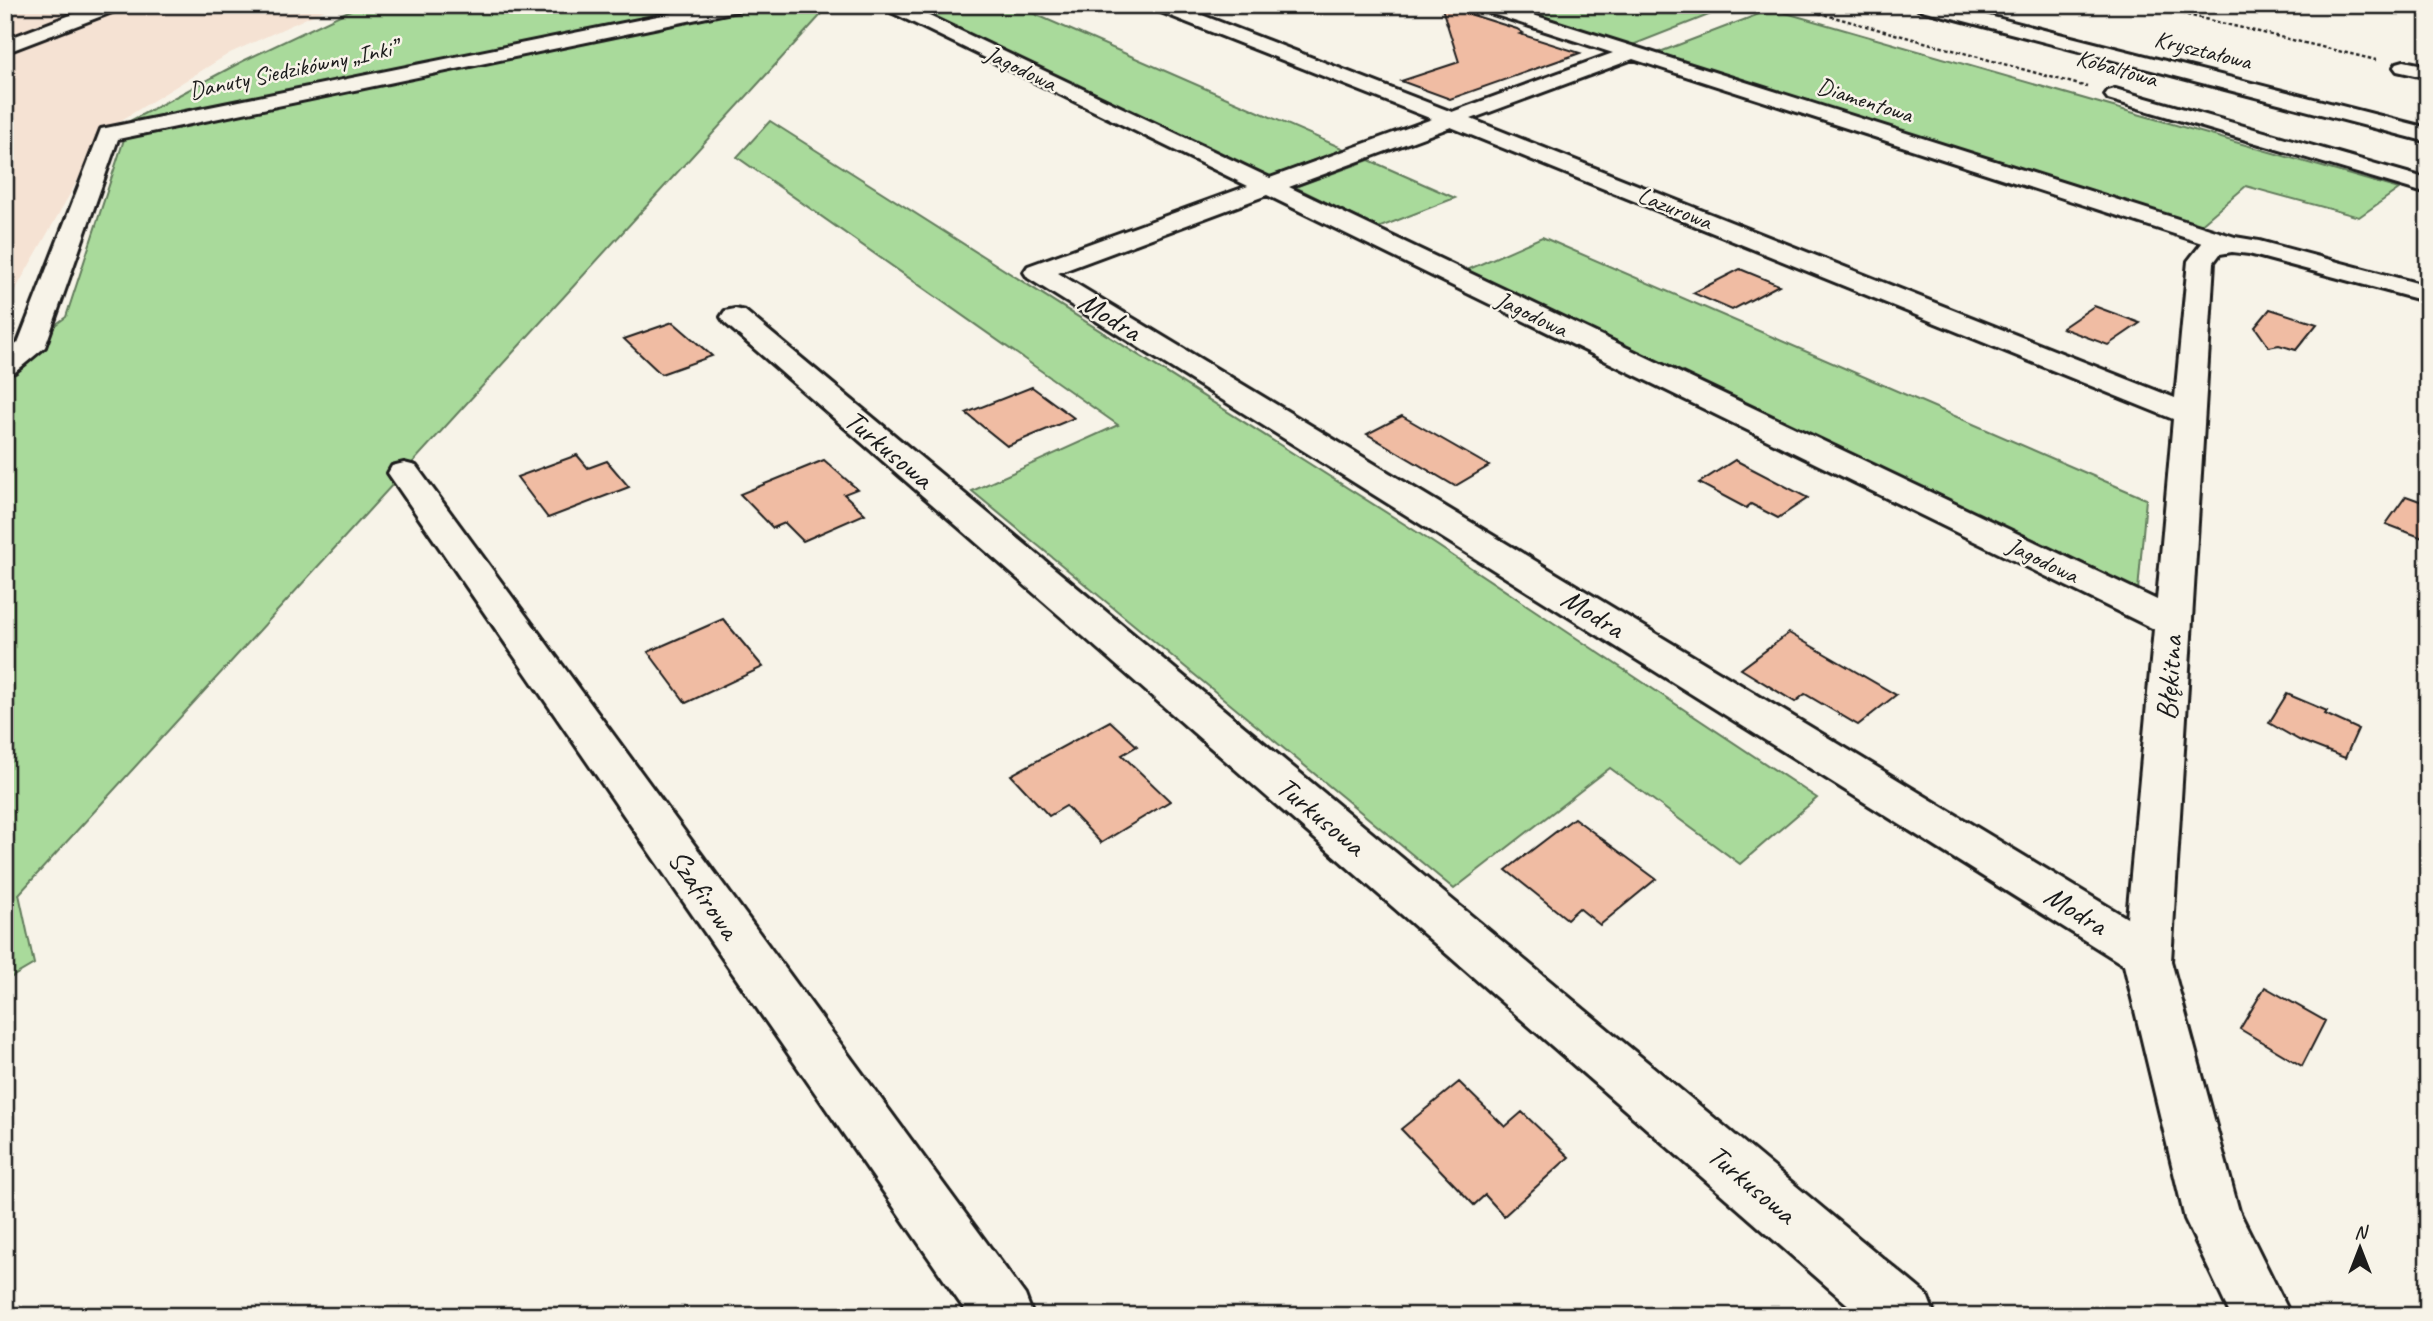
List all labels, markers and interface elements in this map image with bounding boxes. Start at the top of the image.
street label: Kryształowa [2152,24,2256,77]
street label: Danuty Siedzikówny „Inki” [186,31,405,106]
street label: Jagodowa [980,38,1063,99]
street label: Kobaltowa [2073,42,2162,94]
street label: Diamentowa [1813,71,1918,130]
street label: Lazurowa [1634,180,1718,237]
street label: Modra [1072,282,1150,351]
street label: Jagodowa [1491,284,1574,345]
street label: Turkusowa [837,401,943,498]
street label: Jagodowa [2002,530,2085,591]
street label: Modra [1555,579,1633,648]
street label: Błękitna [2147,633,2191,721]
street label: Turkusowa [1269,768,1375,865]
street label: Szafirowa [660,842,750,948]
street label: Modra [2038,876,2116,945]
street label: Turkusowa [1700,1136,1806,1233]
north arrow [2324,1212,2394,1282]
text: N [2354,1220,2369,1244]

